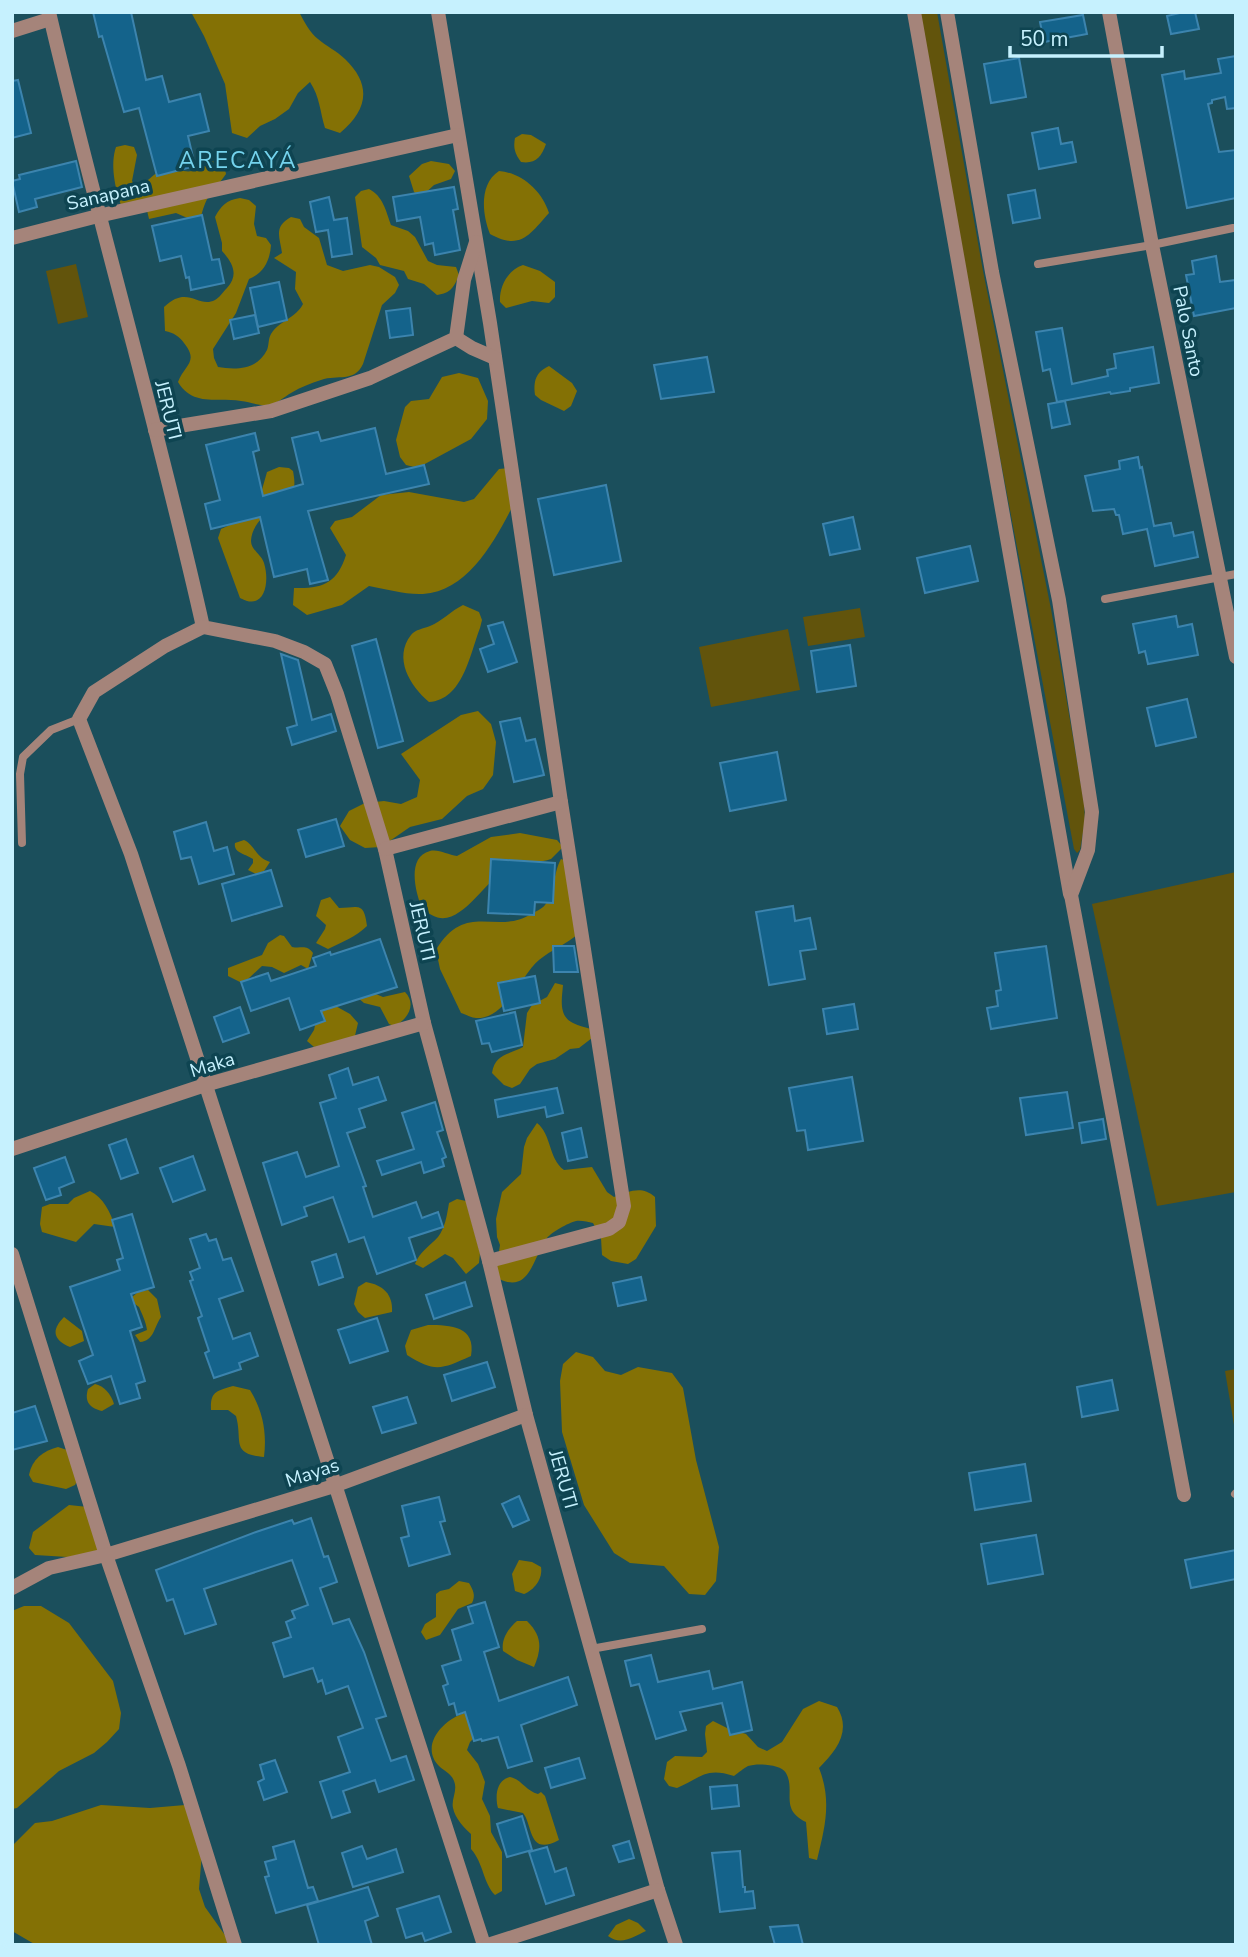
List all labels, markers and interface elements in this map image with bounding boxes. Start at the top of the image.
scale bar [1010,14,1162,58]
text: 50 m [1020,25,1069,53]
district label: ARECAYÁ [179,145,297,176]
street label: Sanapana [64,173,152,217]
street label: Palo Santo [1166,283,1210,379]
street label: JERUTI [148,377,188,443]
street label: JERUTI [402,898,441,963]
street label: Maka [187,1046,238,1084]
street label: JERUTI [542,1446,584,1512]
street label: Mayas [282,1452,342,1494]

